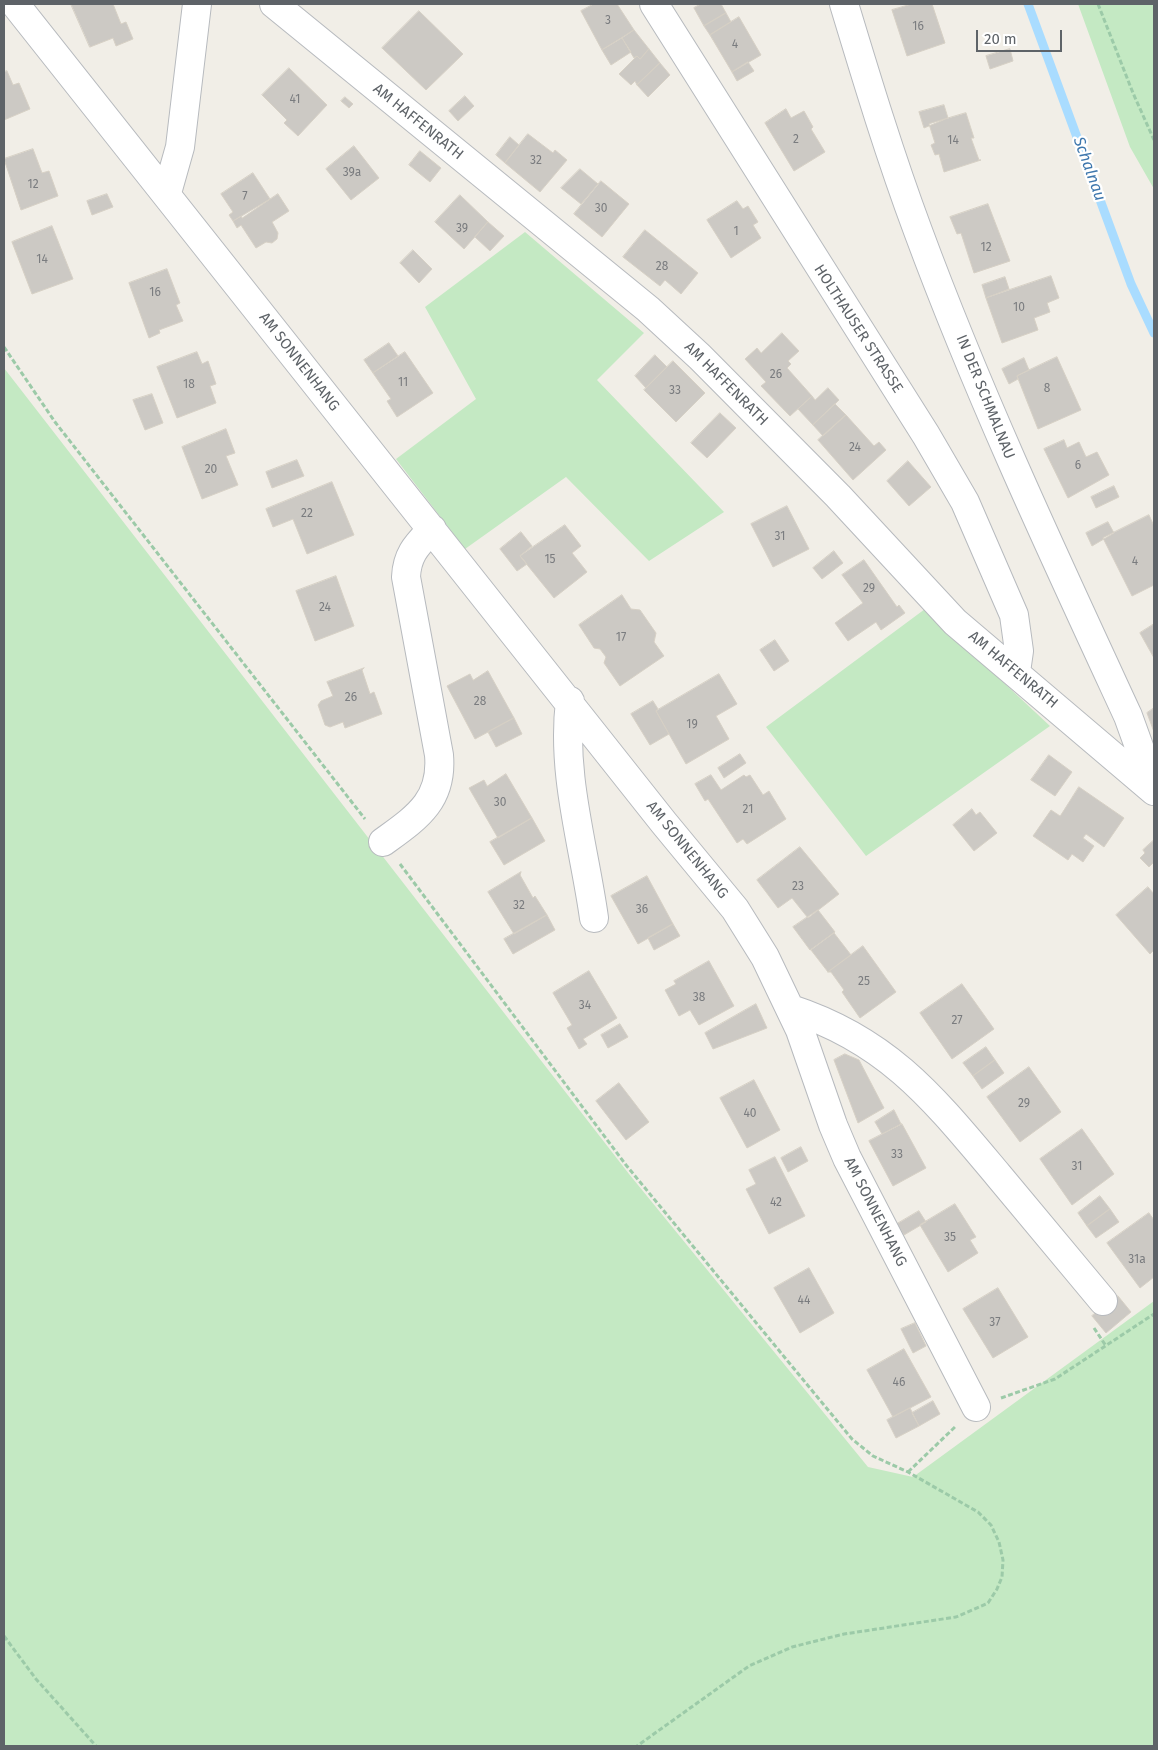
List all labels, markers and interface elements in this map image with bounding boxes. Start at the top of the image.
house number: 3 [605,14,611,28]
house number: 16 [912,20,924,34]
scale bar [978,20,1064,52]
text: 20 m [984,30,1017,48]
house number: 4 [732,38,738,52]
street label: AM HAFFENRATH [369,80,467,164]
house number: 41 [290,93,300,107]
house number: 2 [793,133,799,147]
house number: 14 [947,134,959,148]
water label: Schalnau [1069,134,1109,204]
house number: 32 [530,154,542,168]
house number: 39a [343,166,361,180]
house number: 12 [27,178,39,192]
house number: 7 [242,190,248,204]
house number: 30 [595,202,607,216]
house number: 39 [456,222,468,236]
house number: 1 [733,225,739,239]
house number: 12 [980,241,992,255]
house number: 14 [36,253,48,267]
house number: 28 [656,260,668,274]
street label: HOLTHAUSER STRASSE [810,261,906,397]
house number: 16 [149,286,161,300]
house number: 10 [1013,301,1025,315]
street label: AM SONNENHANG [255,309,343,415]
street label: IN DER SCHMALNAU [952,332,1018,462]
street label: AM HAFFENRATH [680,338,772,430]
house number: 26 [770,368,782,382]
house number: 11 [398,376,408,390]
house number: 18 [183,378,195,392]
house number: 8 [1044,382,1050,396]
house number: 33 [669,384,681,398]
house number: 24 [849,441,861,455]
house number: 6 [1075,459,1081,473]
house number: 20 [205,463,217,477]
house number: 22 [301,507,313,521]
house number: 31 [775,530,785,544]
house number: 15 [544,553,556,567]
house number: 4 [1132,555,1138,569]
house number: 29 [863,582,875,596]
house number: 24 [319,601,331,615]
street label: AM HAFFENRATH [965,627,1061,713]
house number: 17 [616,631,626,645]
house number: 26 [345,691,357,705]
house number: 28 [474,695,486,709]
house number: 19 [686,718,698,732]
house number: 30 [494,796,506,810]
street label: AM SONNENHANG [642,798,732,902]
house number: 21 [743,803,753,817]
house number: 23 [792,880,804,894]
house number: 32 [513,899,525,913]
house number: 36 [636,903,648,917]
house number: 25 [858,975,870,989]
house number: 38 [693,991,705,1005]
house number: 34 [579,999,591,1013]
house number: 27 [951,1014,963,1028]
house number: 29 [1018,1097,1030,1111]
house number: 40 [743,1107,757,1121]
house number: 33 [891,1148,903,1162]
street label: AM SONNENHANG [840,1154,910,1270]
house number: 31 [1072,1160,1082,1174]
house number: 42 [770,1196,782,1210]
house number: 35 [944,1231,956,1245]
house number: 31a [1128,1253,1146,1267]
house number: 44 [798,1294,810,1308]
house number: 37 [989,1316,1001,1330]
house number: 46 [893,1376,905,1390]

